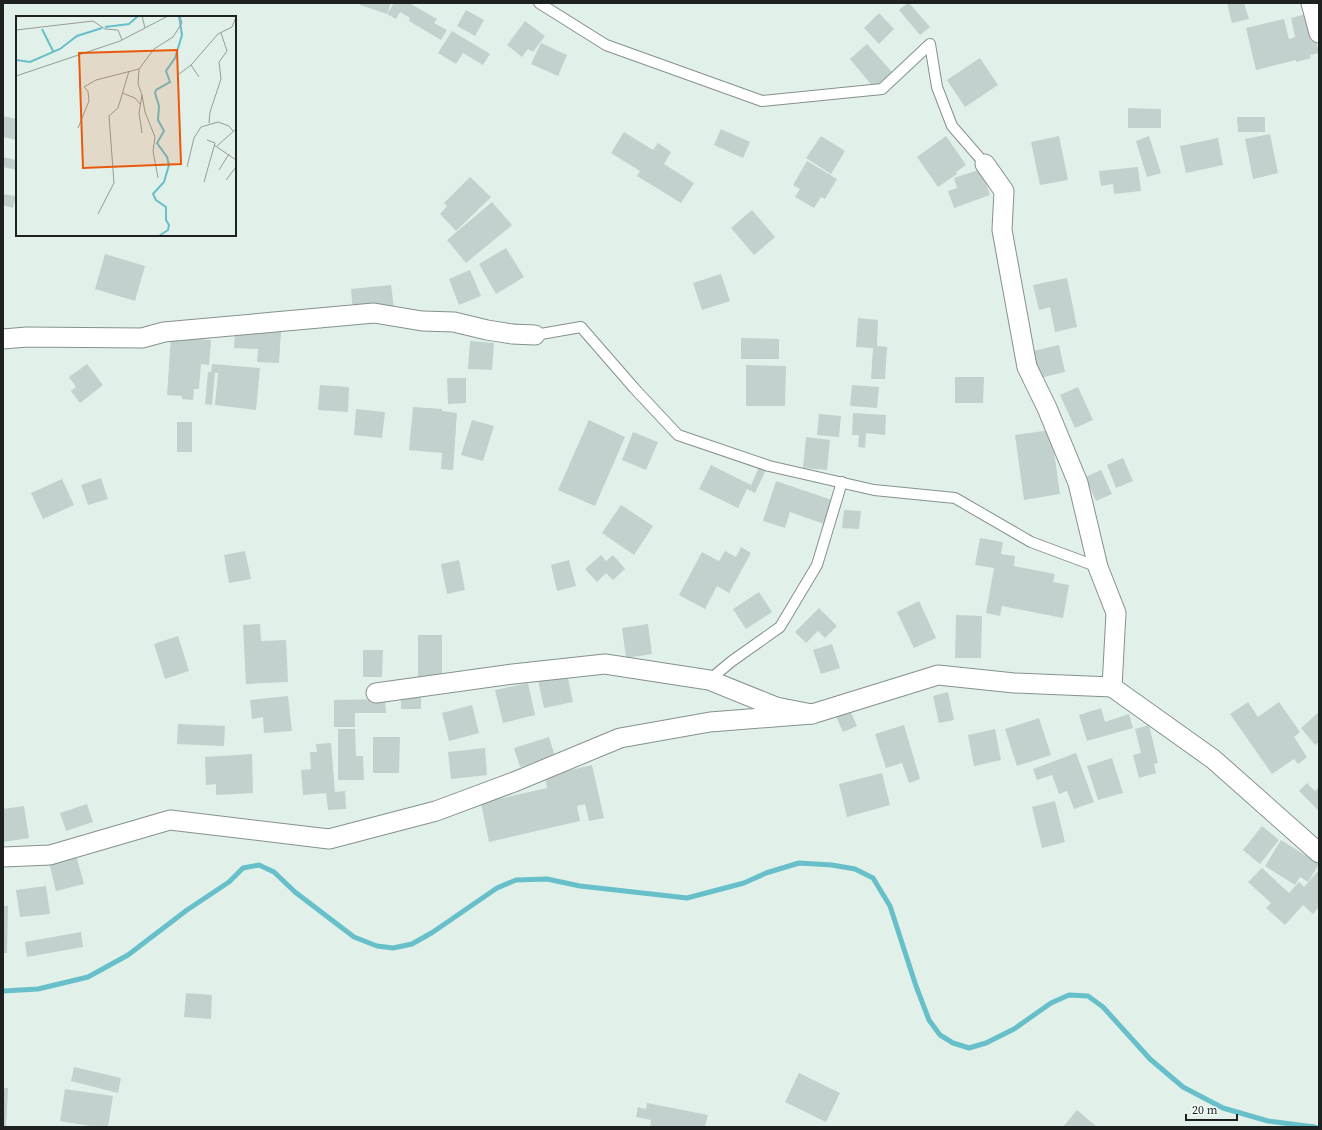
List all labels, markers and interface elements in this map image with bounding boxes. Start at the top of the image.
inset map [16,16,236,236]
scale bar [1186,1096,1237,1122]
text: 20 m [1192,1102,1218,1118]

